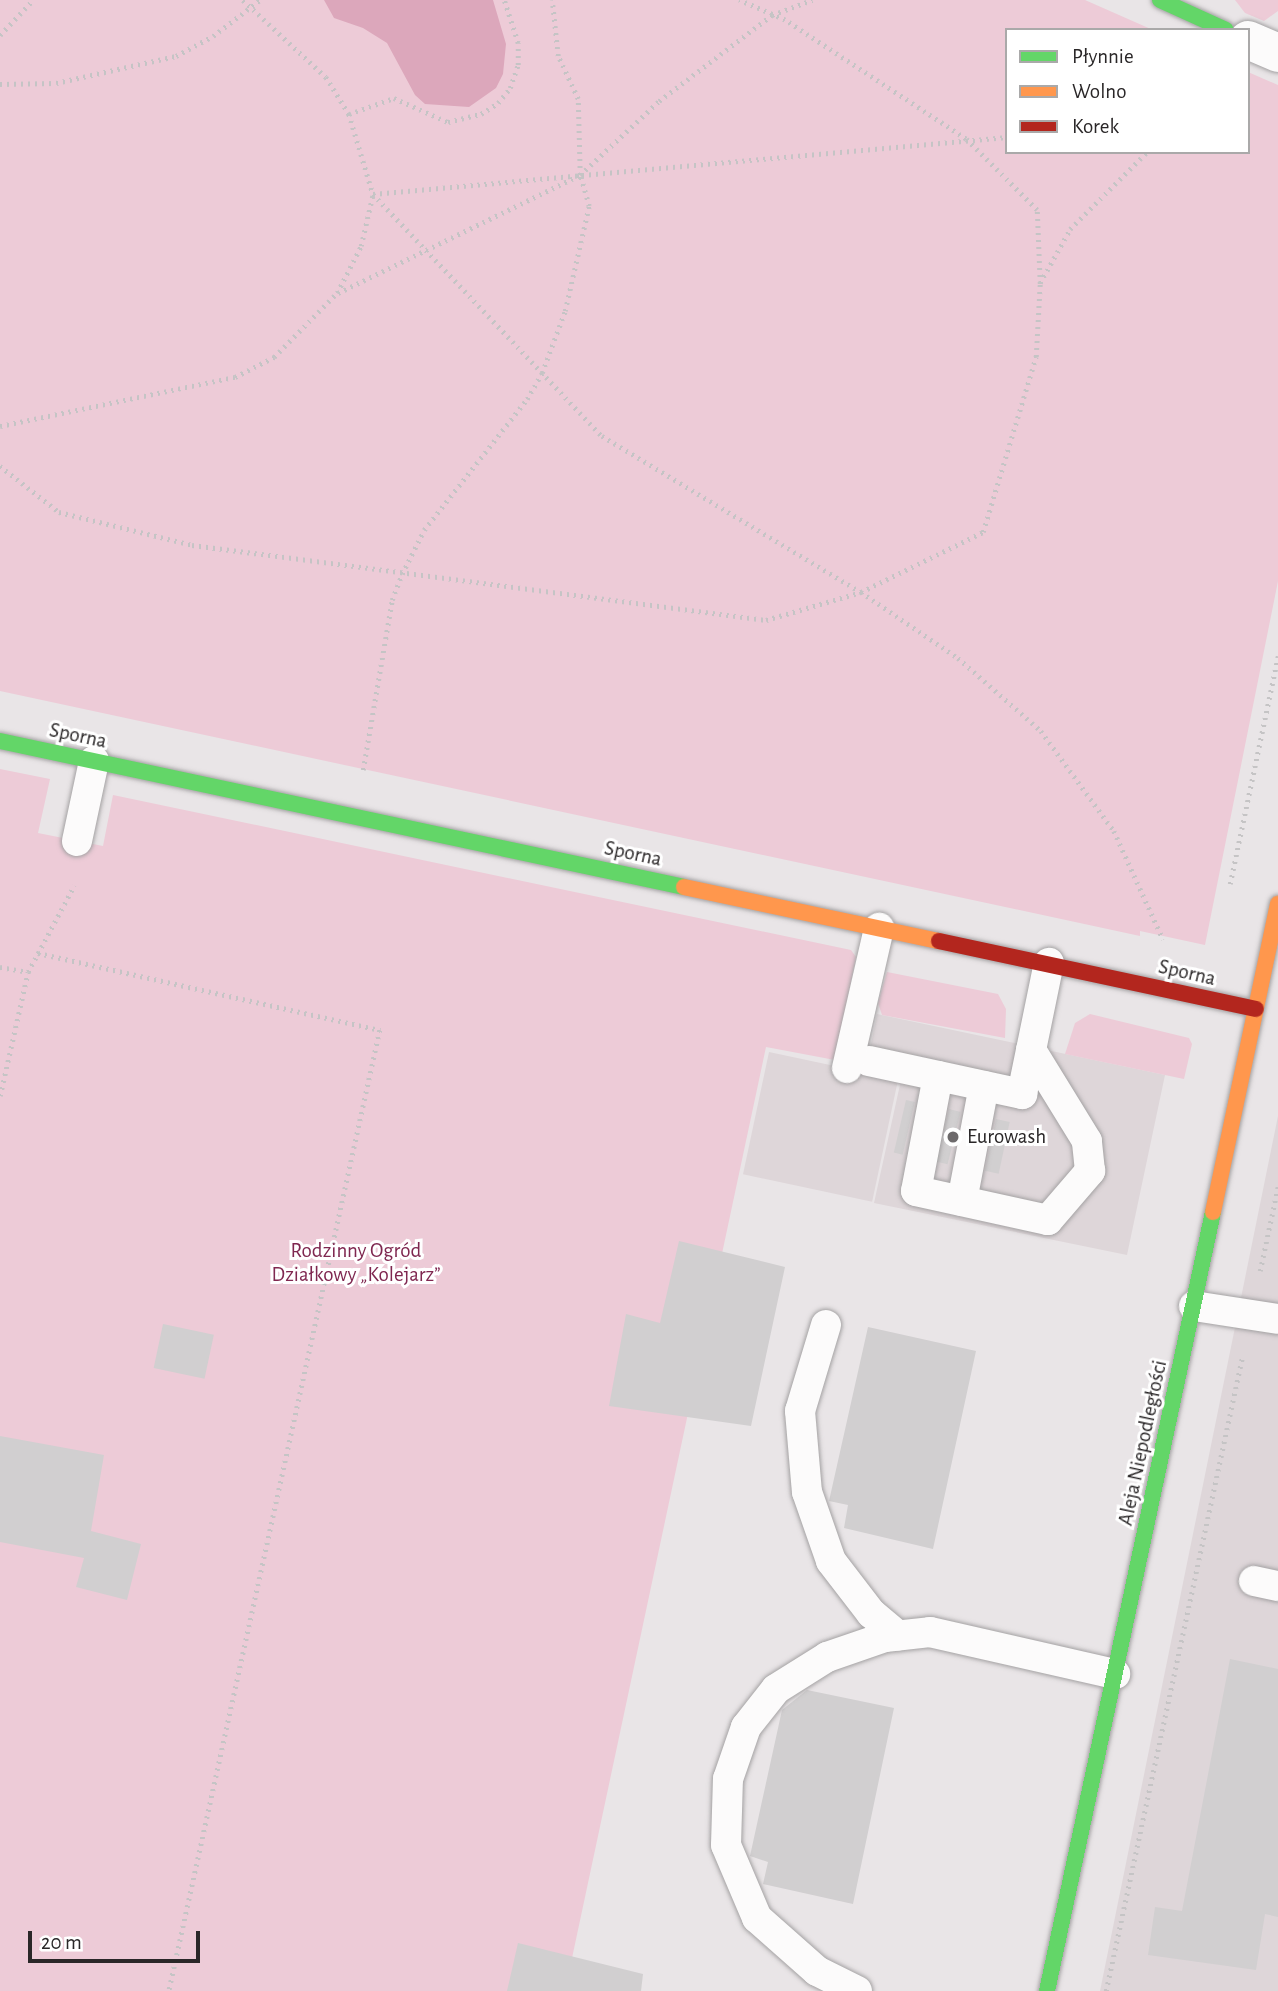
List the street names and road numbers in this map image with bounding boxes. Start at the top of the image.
street label: Sporna [47,718,109,754]
street label: Sporna [602,836,664,872]
street label: Sporna [1156,954,1218,992]
street label: Aleja Niepodległości [1113,1358,1173,1528]

